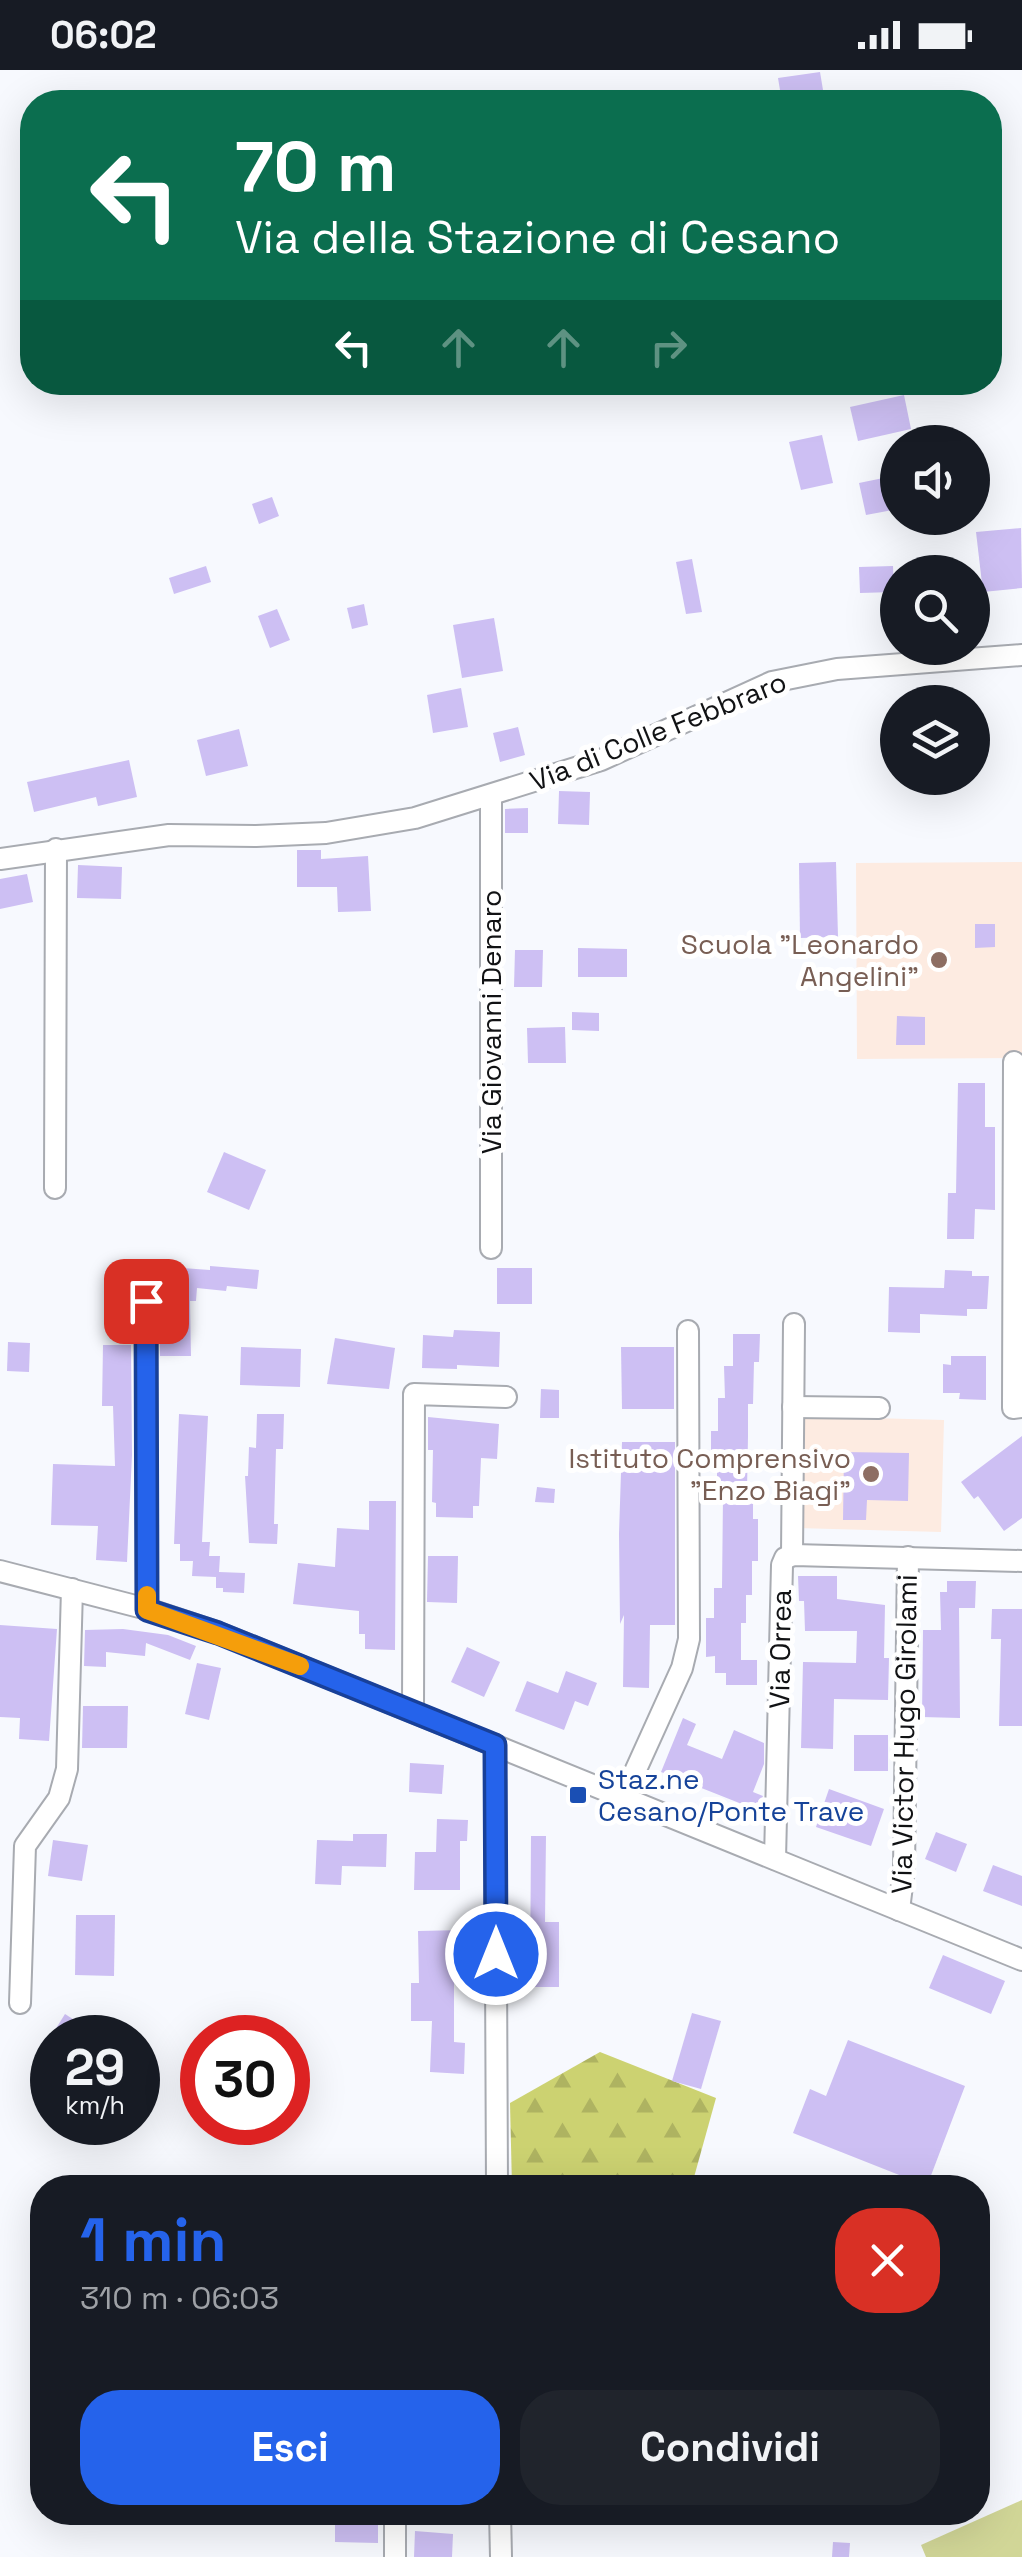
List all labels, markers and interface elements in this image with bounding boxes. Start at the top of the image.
text: 06:02 [50,11,157,59]
text: 70 m [235,122,396,211]
icon: left [70,130,200,260]
text: Via della Stazione di Cesano [235,209,840,266]
icon: left [326,320,381,375]
icon: ahead [431,320,486,375]
icon: ahead [536,320,591,375]
icon: right [641,320,696,375]
map controls [880,425,990,795]
button: sound [880,425,990,535]
button: search [880,555,990,665]
street label: Via di Colle Febbraro [524,663,792,799]
button: layers [880,685,990,795]
street label: Via Giovanni Denaro [473,890,509,1154]
place label: Scuola "Leonardo Angelini" [681,926,919,994]
marker: Scuola "Leonardo Angelini" [928,949,950,971]
pin [104,1259,189,1344]
icon: arrive [119,1274,174,1329]
place label: Istituto Comprensivo "Enzo Biagi" [568,1440,851,1508]
marker: Istituto Comprensivo "Enzo Biagi" [860,1463,882,1485]
street label: Via Victor Hugo Girolami [883,1574,925,1894]
street label: Via Orrea [761,1589,799,1709]
place label: Staz.ne Cesano/Ponte Trave [598,1761,864,1829]
marker: Staz.ne Cesano/Ponte Trave [567,1784,589,1806]
position arrow [444,1902,548,2006]
speed limit sign: 30 [180,2015,310,2145]
text: 29 [65,2036,125,2100]
text: km/h [65,2089,125,2121]
text: 1 min [80,2202,227,2279]
button: close [835,2208,940,2313]
text: 310 m · 06:03 [80,2278,279,2318]
button: Esci [80,2390,500,2505]
button: Condividi [520,2390,940,2505]

